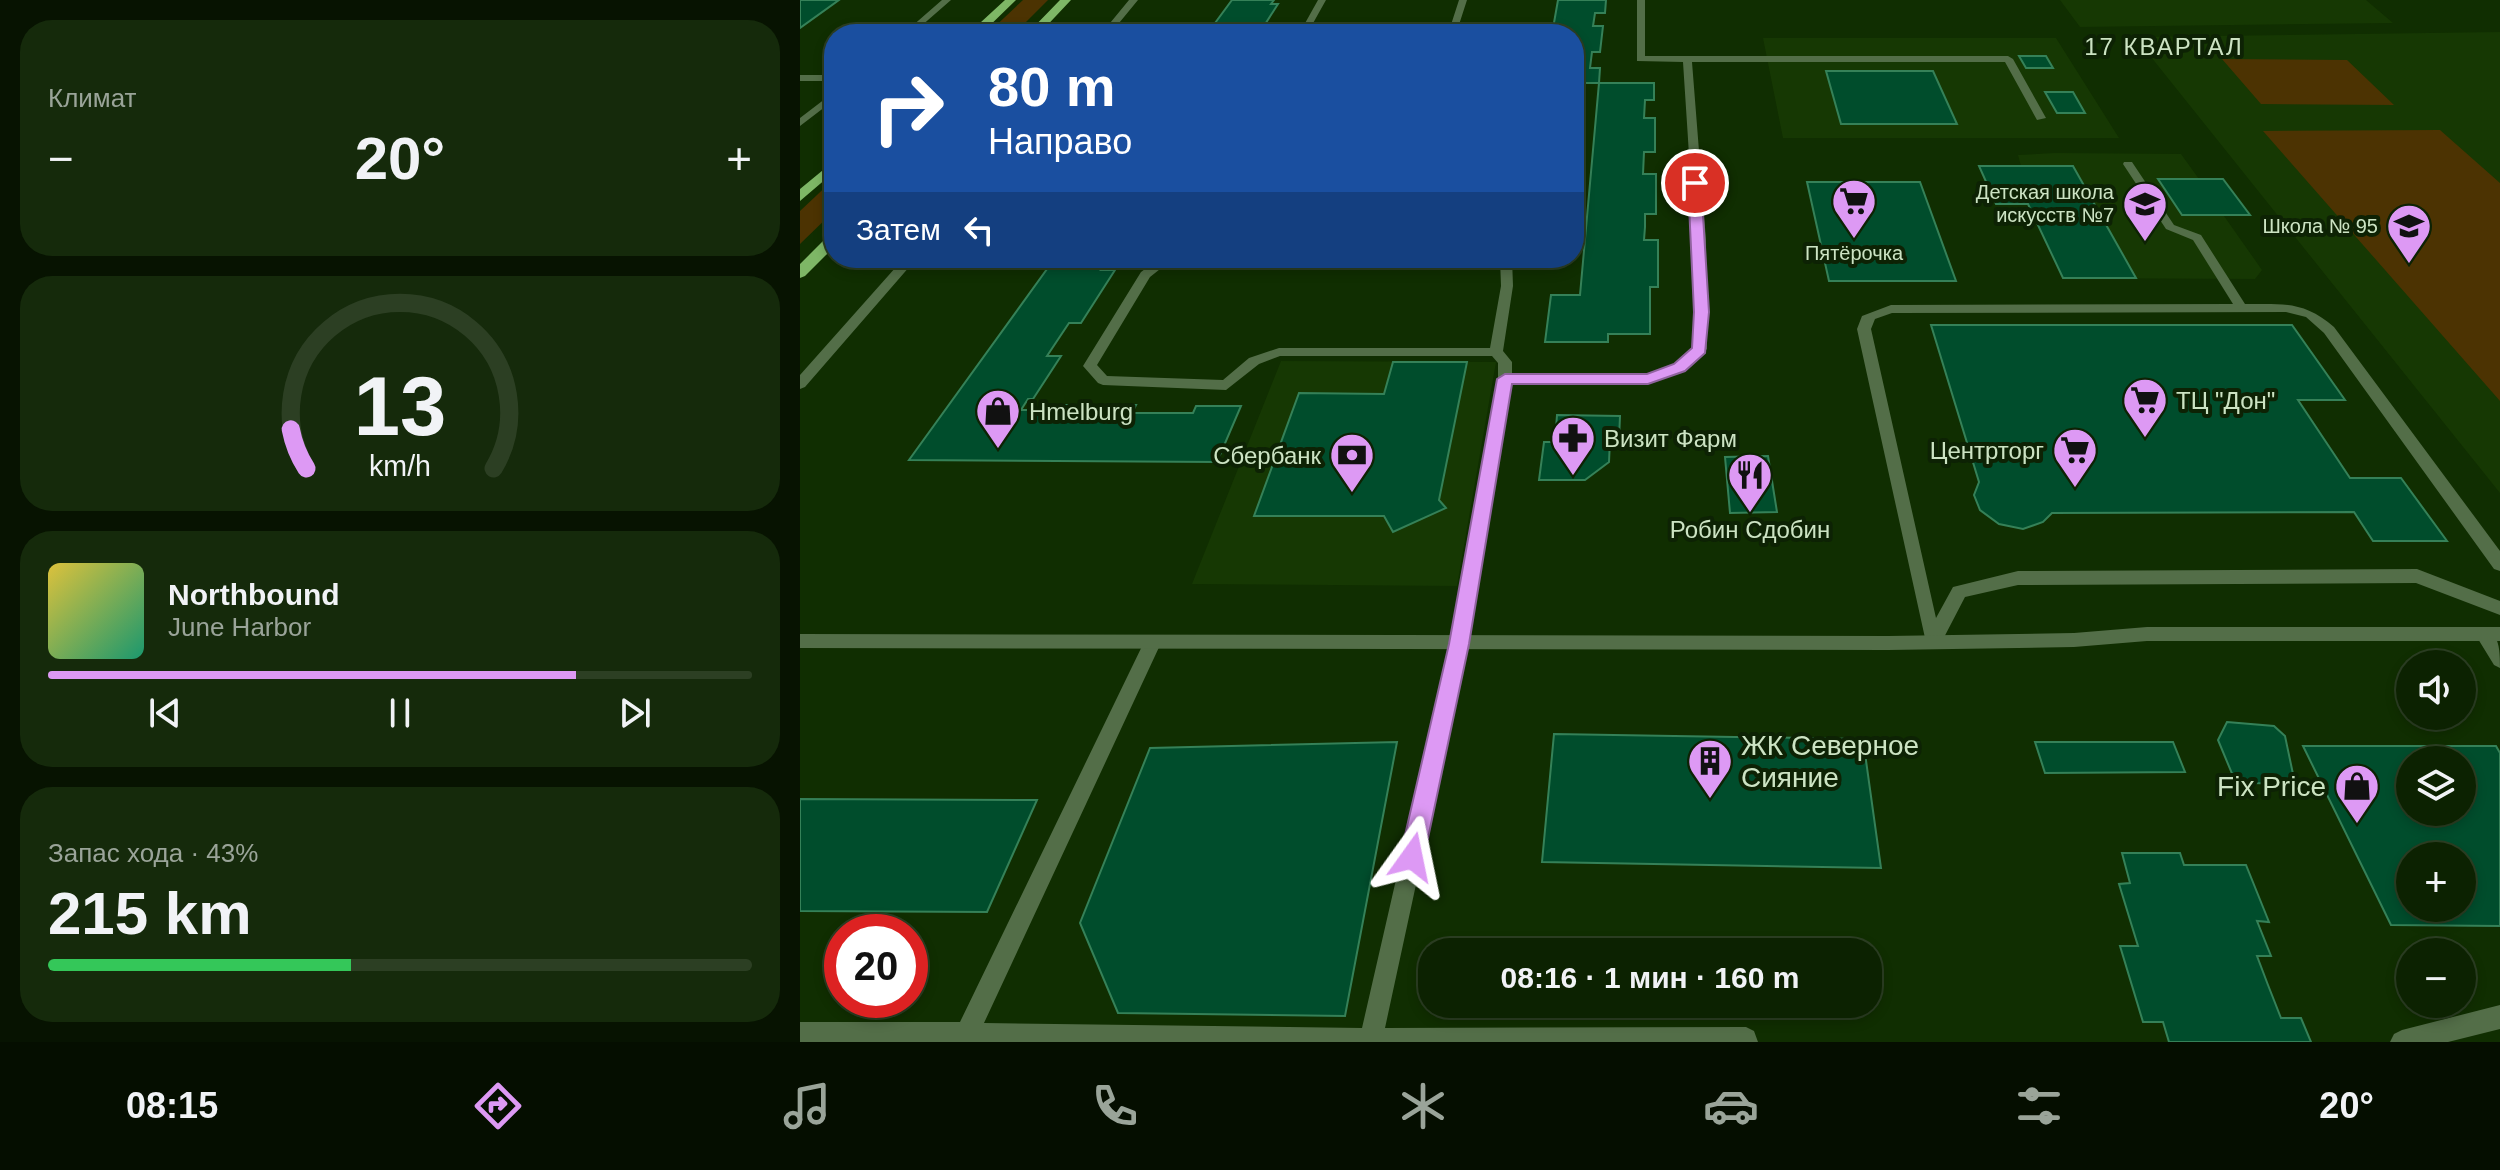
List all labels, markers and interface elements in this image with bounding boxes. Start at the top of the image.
district label: 17 КВАРТАЛ [2084,33,2244,60]
text: 80 m [988,55,1116,118]
icon: right [856,56,960,160]
text: Климат [48,83,137,113]
text: Направо [988,121,1132,162]
text: 20° [355,125,445,192]
text: − [48,134,74,183]
text: + [726,134,752,183]
pin [1661,149,1729,217]
icon: arrive [1673,161,1717,205]
supermarket icon: Пятёрочка [1830,177,1878,240]
school or university icon: Детская школа искусств №7 [2121,180,2169,243]
place label: Детская школа искусств №7 [1976,181,2115,226]
school or university icon: Школа № 95 [2385,202,2433,265]
icon: left [957,208,1001,252]
text: Затем [856,213,941,246]
place label: Школа № 95 [2262,215,2378,237]
place label: Пятёрочка [1805,242,1904,264]
text: 13 [354,360,446,453]
supermarket icon: ТЦ "Дон" [2121,376,2169,439]
shop icon: Hmelburg [974,387,1022,450]
place label: ТЦ "Дон" [2176,387,2275,414]
place label: Hmelburg [1029,398,1133,425]
pharmacy icon: Визит Фарм [1549,414,1597,477]
place label: Визит Фарм [1604,425,1737,452]
supermarket icon: Центрторг [2051,426,2099,489]
bank icon: Сбербанк [1328,431,1376,494]
place label: Центрторг [1930,437,2044,464]
place label: Сбербанк [1213,442,1321,469]
text: km/h [369,450,431,482]
restaurant icon: Робин Сдобин [1726,451,1774,514]
place label: Робин Сдобин [1670,516,1830,543]
text: Northbound [168,578,340,611]
text: June Harbor [168,612,311,642]
map controls [2396,650,2476,1018]
button: sound [2396,650,2476,730]
icon: previous [143,691,187,735]
icon: pause [378,691,422,735]
icon: next [613,691,657,735]
place label: ЖК Северное Сияние [1741,730,1919,793]
building icon: ЖК Северное Сияние [1686,737,1734,800]
button: layers [2396,746,2476,826]
shop icon: Fix Price [2333,762,2381,825]
place label: Fix Price [2217,771,2326,802]
position arrow [1370,815,1454,899]
text: Запас хода · 43% [48,838,258,868]
button: + [2396,842,2476,922]
text: 215 km [48,880,252,947]
speed limit sign: 20 [824,914,928,1018]
button: − [2396,938,2476,1018]
text: 08:16 · 1 мин · 160 m [1501,961,1799,994]
icon: directions [470,1078,526,1134]
icon: music [779,1078,835,1134]
icon: phone [1087,1078,1143,1134]
icon: climate [1395,1078,1451,1134]
icon: car [1703,1078,1759,1134]
icon: filters [2011,1078,2067,1134]
text: 08:15 [126,1085,218,1126]
text: 20° [2319,1085,2374,1126]

